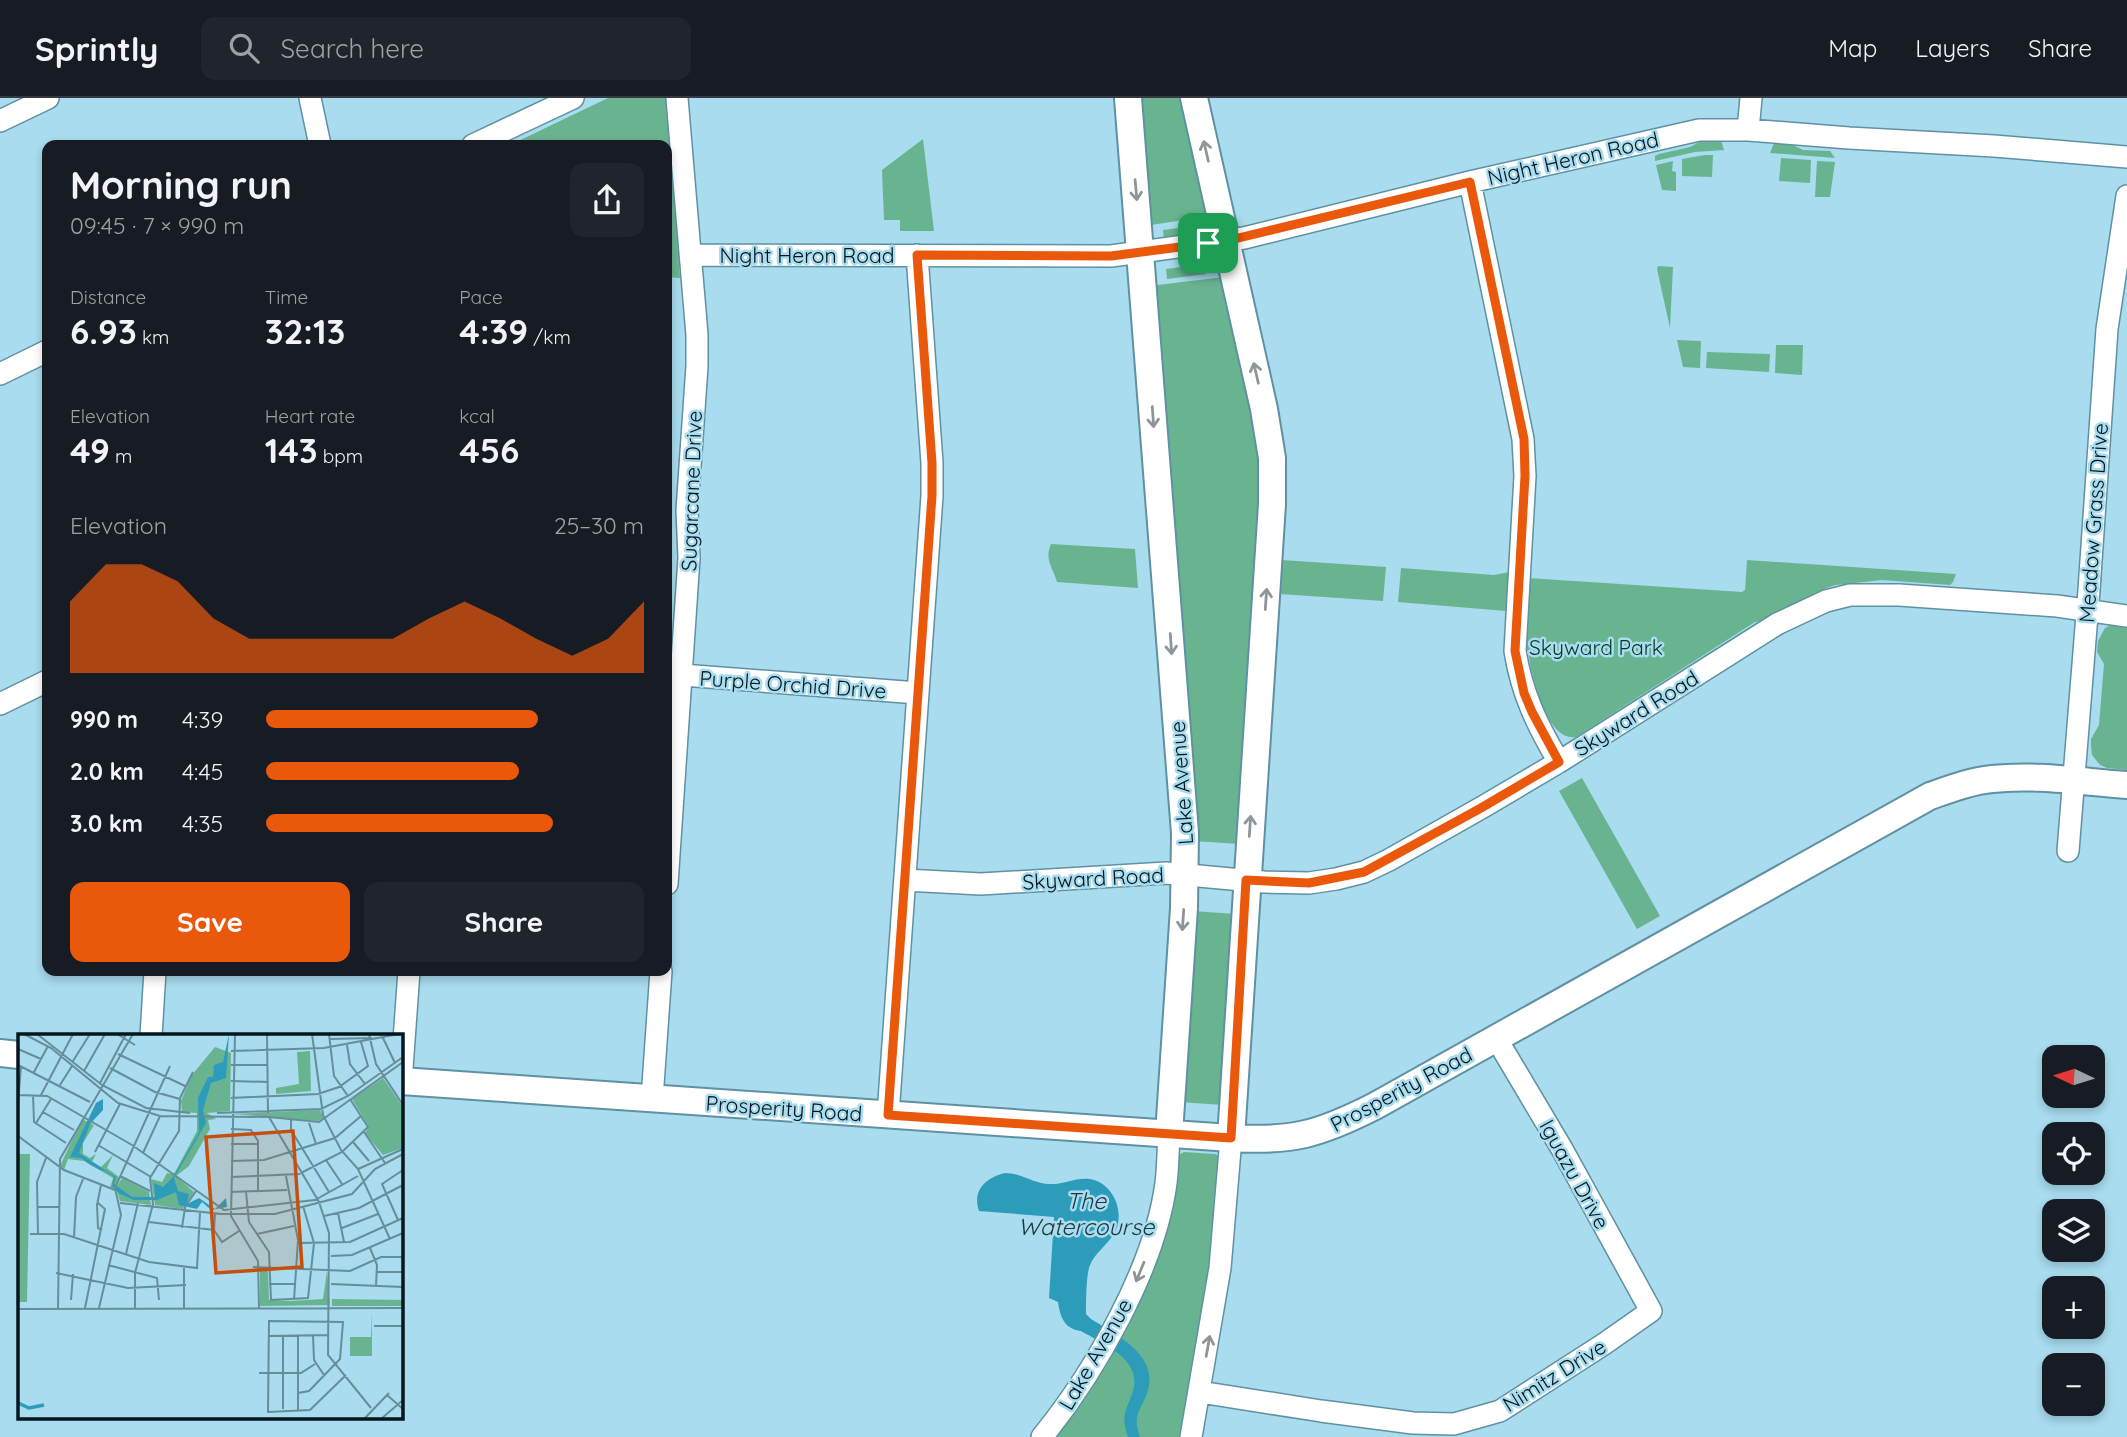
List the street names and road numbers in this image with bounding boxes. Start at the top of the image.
street label: Night Heron Road [1485,126,1661,190]
street label: Night Heron Road [720,242,894,268]
street label: Sugarcane Drive [675,410,707,572]
street label: Meadow Grass Drive [2073,422,2113,624]
street label: Purple Orchid Drive [699,664,887,704]
street label: Skyward Road [1569,664,1703,762]
street label: Lake Avenue [1164,720,1198,846]
street label: Skyward Road [1022,861,1164,895]
street label: Prosperity Road [1326,1041,1476,1137]
street label: Prosperity Road [705,1090,863,1126]
street label: Iguazu Drive [1534,1115,1616,1233]
street label: Lake Avenue [1053,1294,1137,1414]
street label: Nimitz Drive [1498,1333,1610,1417]

